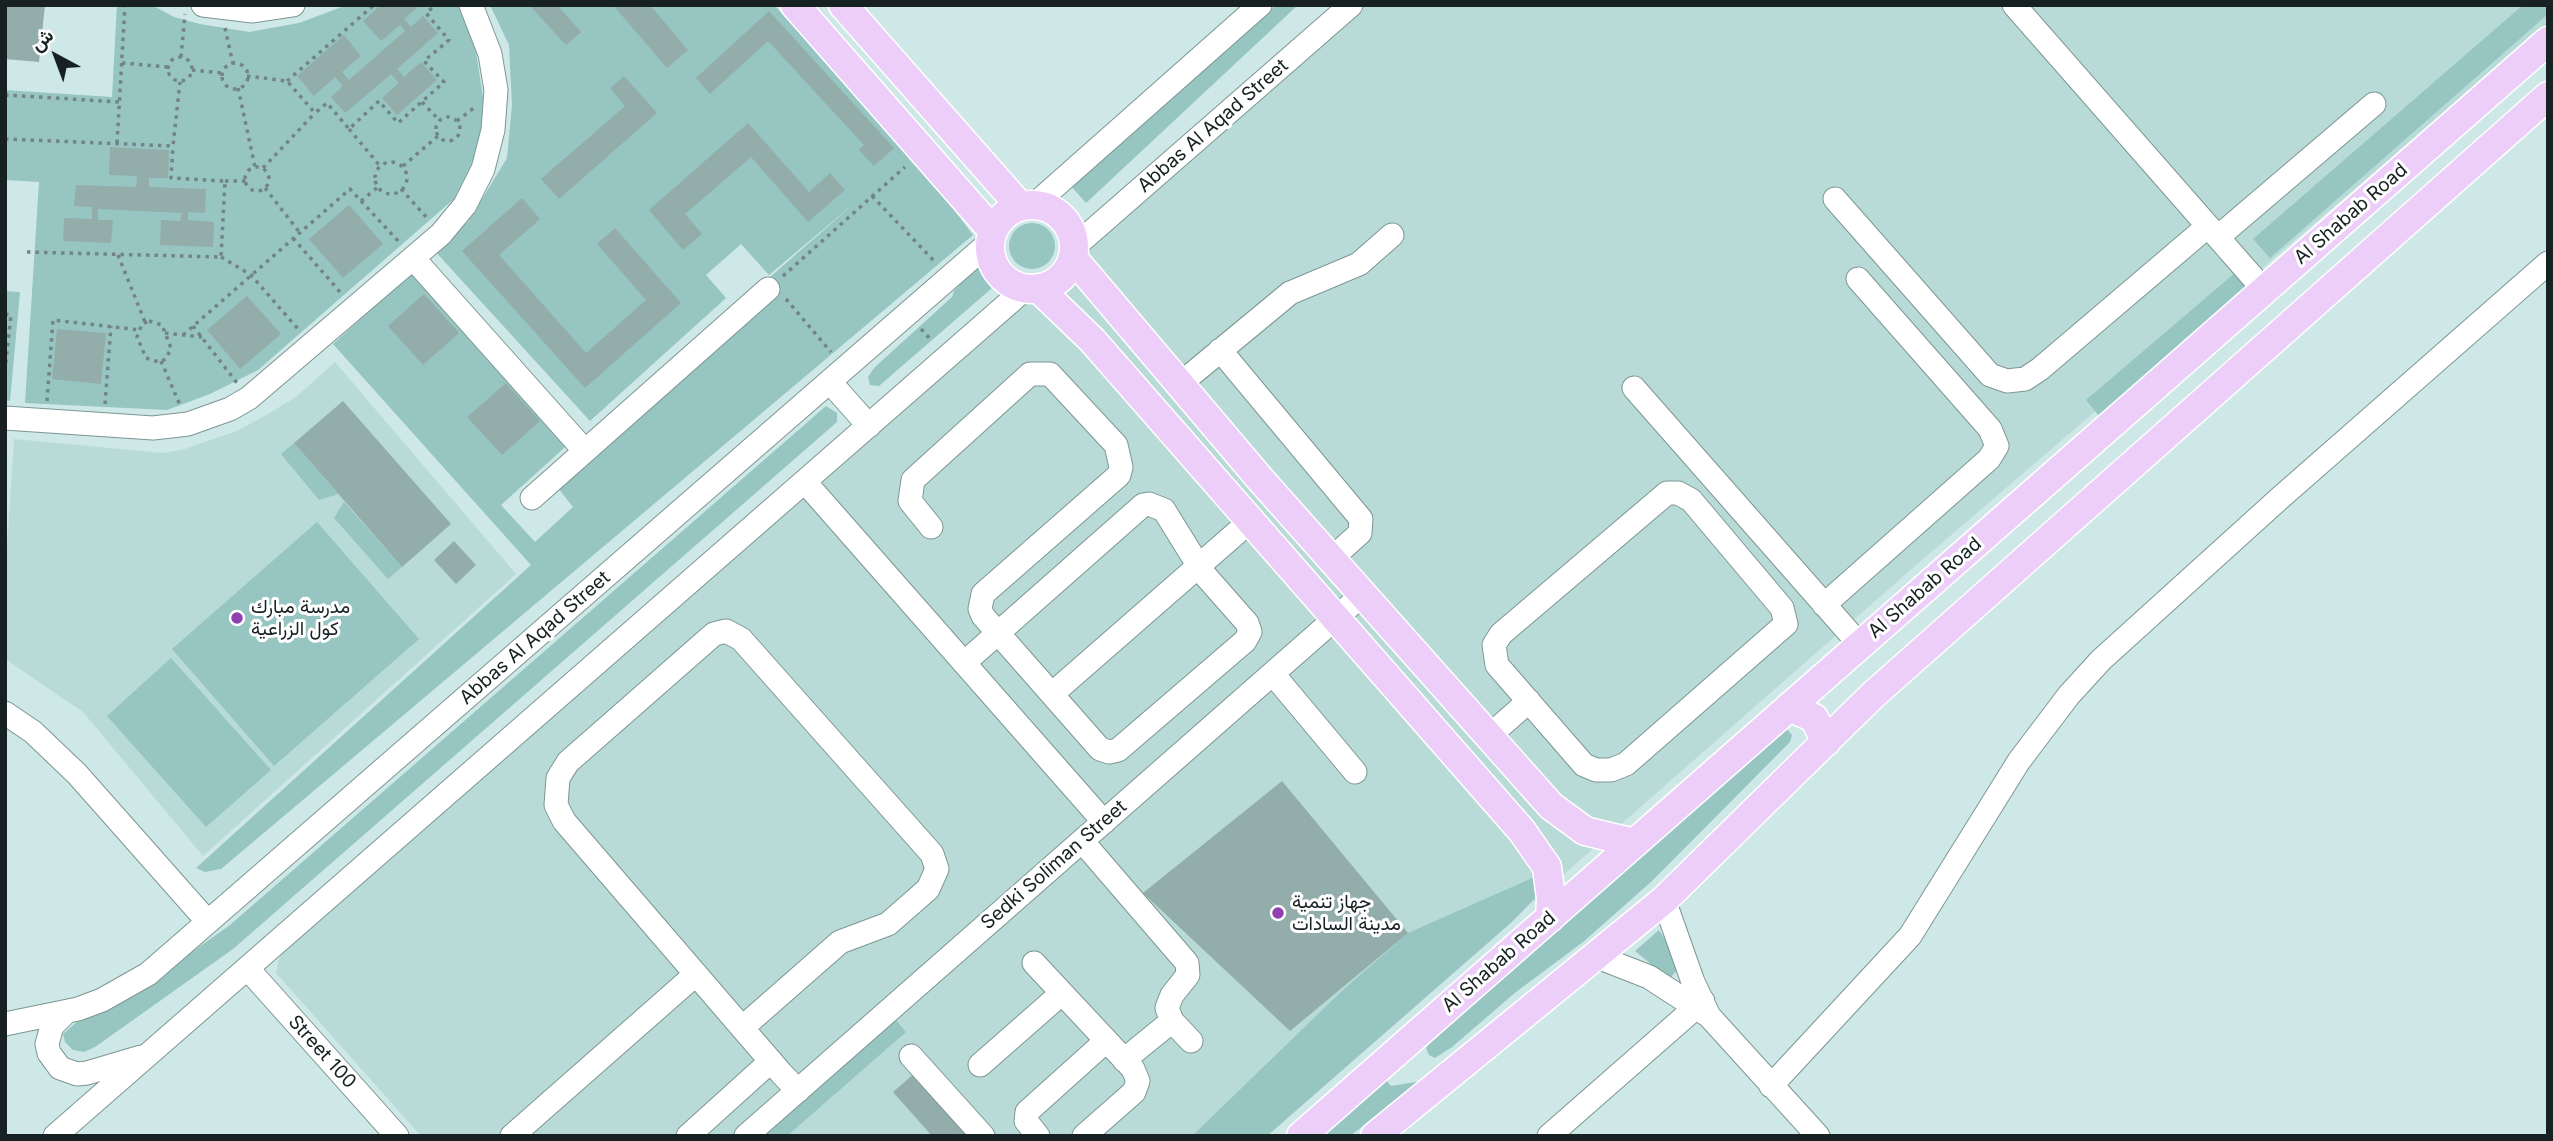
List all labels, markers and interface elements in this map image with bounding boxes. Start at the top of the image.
north arrow [21,21,91,91]
text: ش [26,24,58,56]
street label: Abbas Al Aqad Street [1133,55,1293,197]
street label: Al Shabab Road [2290,159,2412,269]
street label: Al Shabab Road [1864,533,1986,643]
street label: Abbas Al Aqad Street [455,567,615,709]
place label: مدرسة مبارك كول الزراعية [251,596,350,640]
marker: مدرسة مبارك كول الزراعية [229,610,245,626]
street label: Sedki Soliman Street [977,796,1131,934]
place label: جهاز تنمية مدينة السادات [1292,891,1401,935]
marker: جهاز تنمية مدينة السادات [1270,905,1286,921]
street label: Al Shabab Road [1438,907,1560,1017]
street label: Street 100 [283,1011,361,1093]

